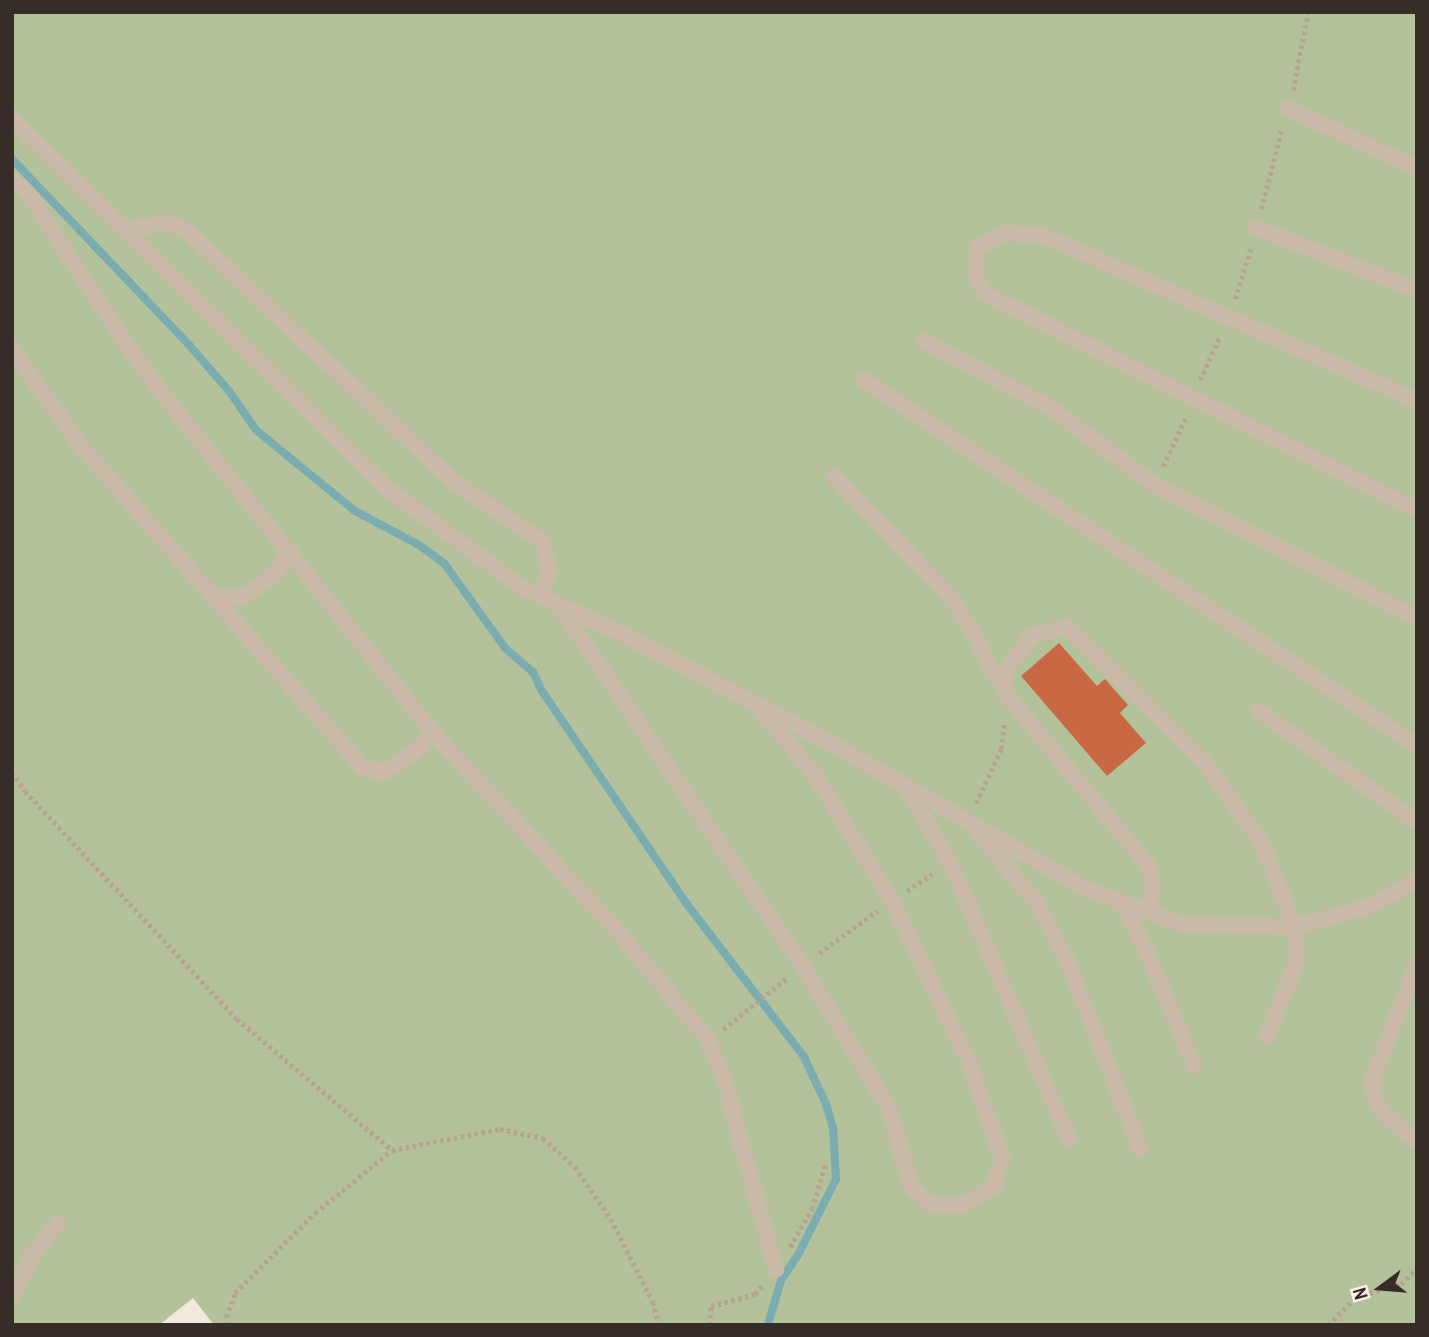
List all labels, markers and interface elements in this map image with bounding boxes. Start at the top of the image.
north arrow [1345,1253,1415,1323]
text: N [1346,1285,1374,1303]

